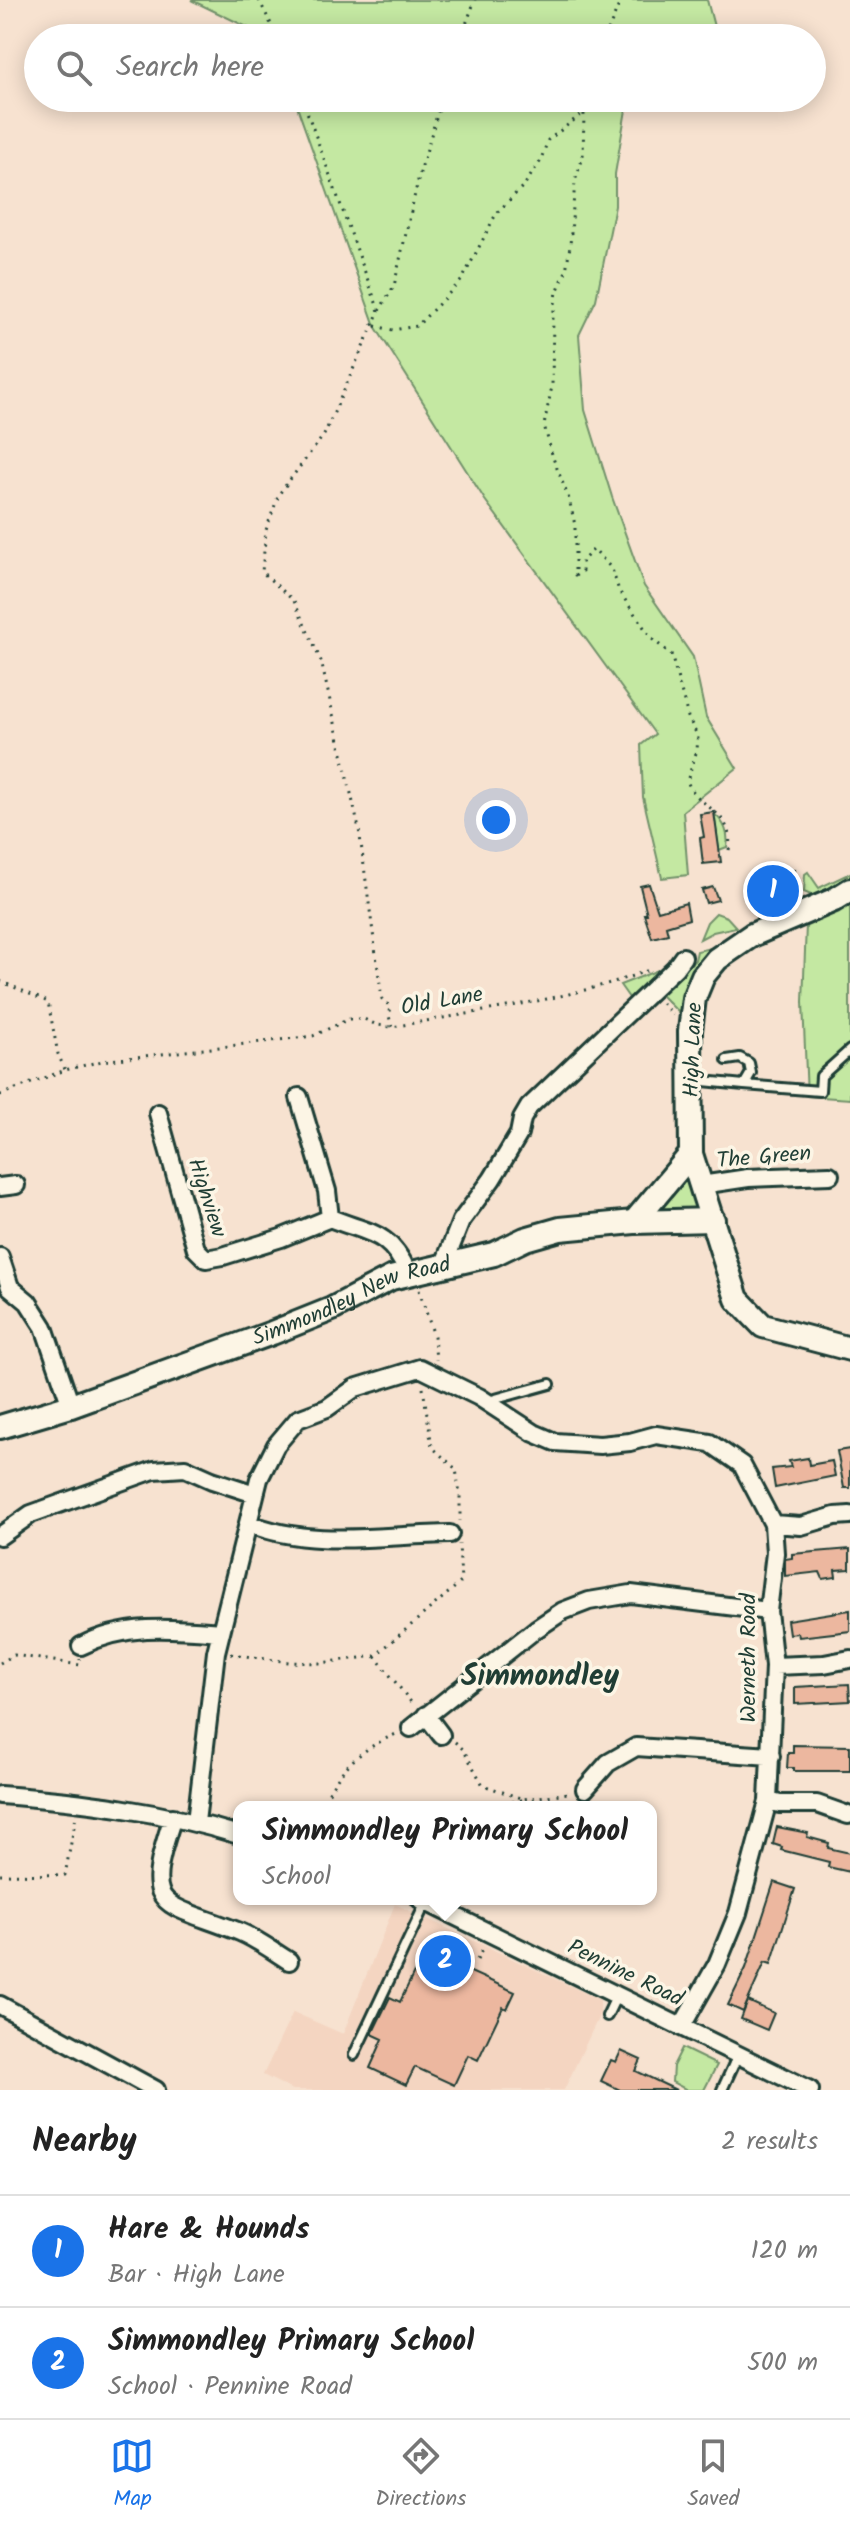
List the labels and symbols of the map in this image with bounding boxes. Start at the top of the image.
your location [476,800,516,840]
pin: 1 [747,861,799,921]
street label: Old Lane [398,978,486,1026]
street label: High Lane [675,1002,713,1098]
street label: The Green [715,1136,813,1180]
street label: Highview [177,1154,235,1242]
street label: Simmondley New Road [247,1247,455,1356]
street label: Werneth Road [732,1592,767,1723]
district label: Simmondley [461,1653,619,1701]
pin: 2 [419,1931,471,1991]
street label: Pennine Road [561,1931,690,2018]

